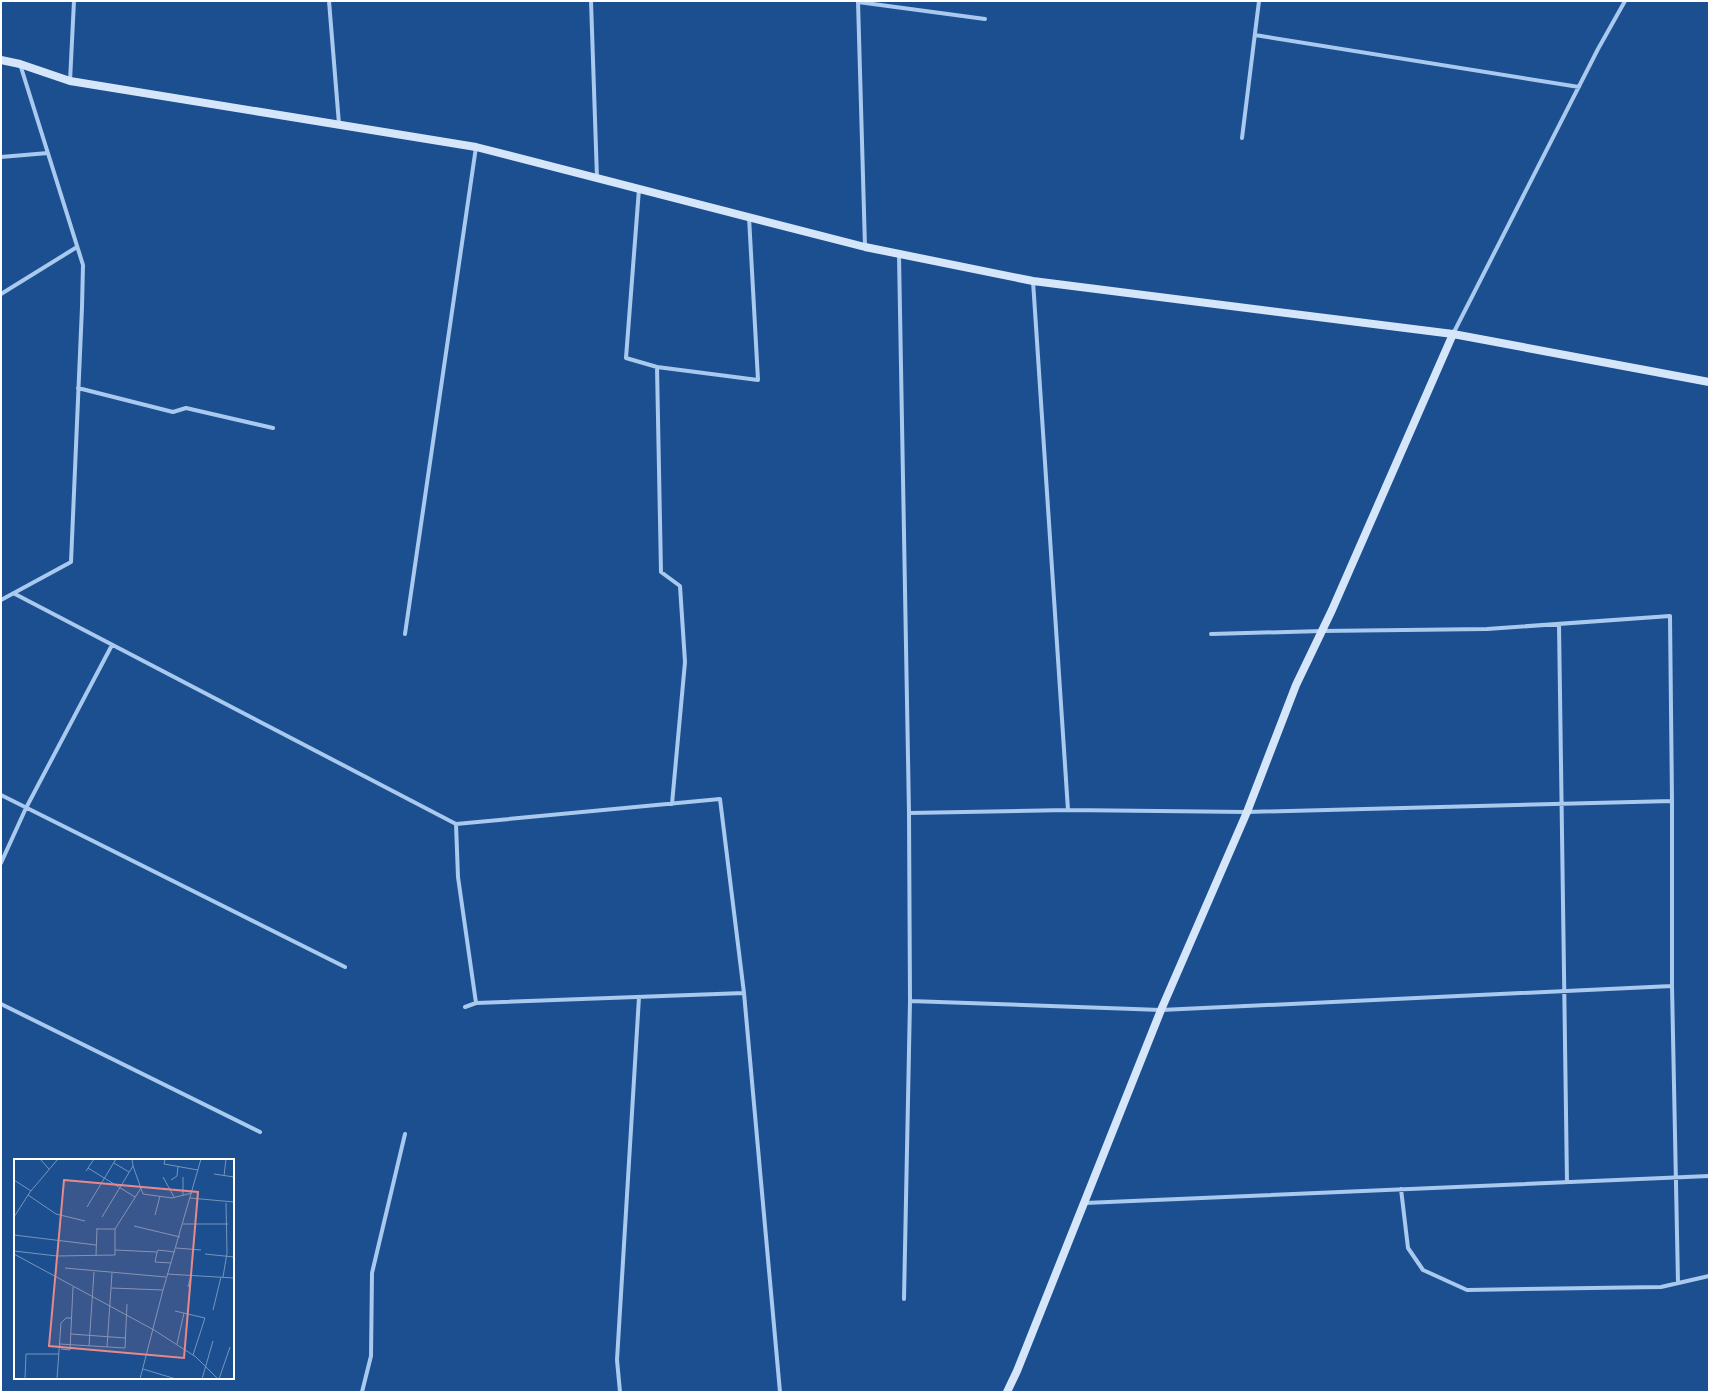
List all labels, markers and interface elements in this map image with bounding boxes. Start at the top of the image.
inset map [14,1159,234,1379]

